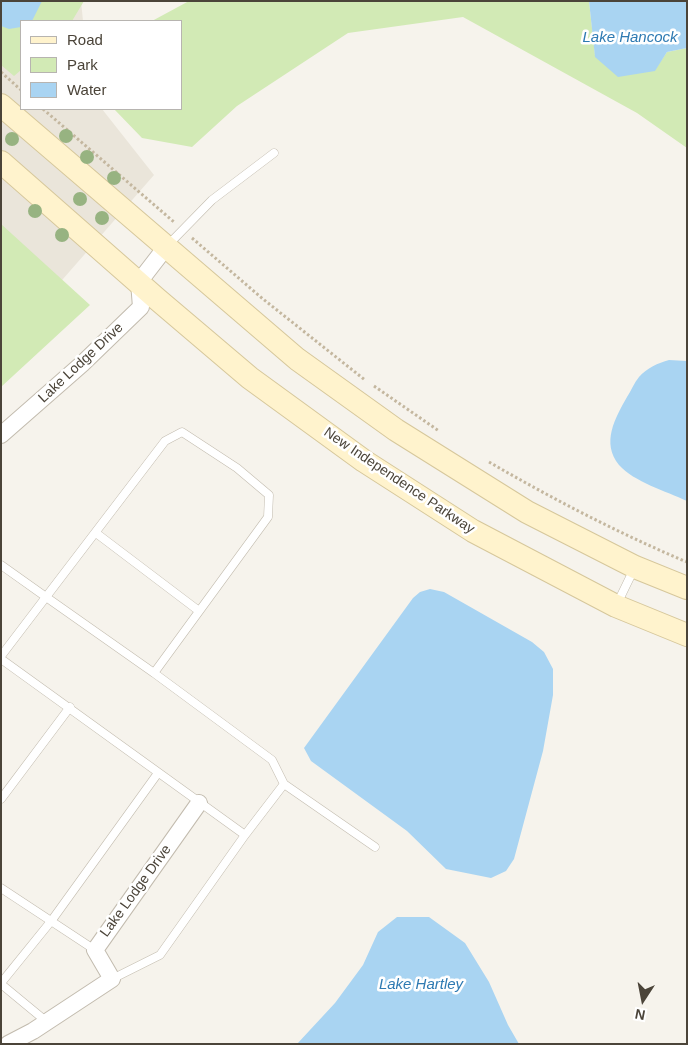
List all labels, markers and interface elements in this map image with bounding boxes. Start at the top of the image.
legend [20,20,182,110]
water label: Lake Hancock [582,29,678,47]
text: Road [67,31,103,48]
text: Park [67,56,98,73]
text: Water [67,81,106,98]
street label: Lake Lodge Drive [35,319,127,407]
street label: New Independence Parkway [320,424,478,538]
street label: Lake Lodge Drive [97,842,175,940]
north arrow [618,975,668,1025]
water label: Lake Hartley [379,976,463,994]
text: N [634,1006,647,1024]

